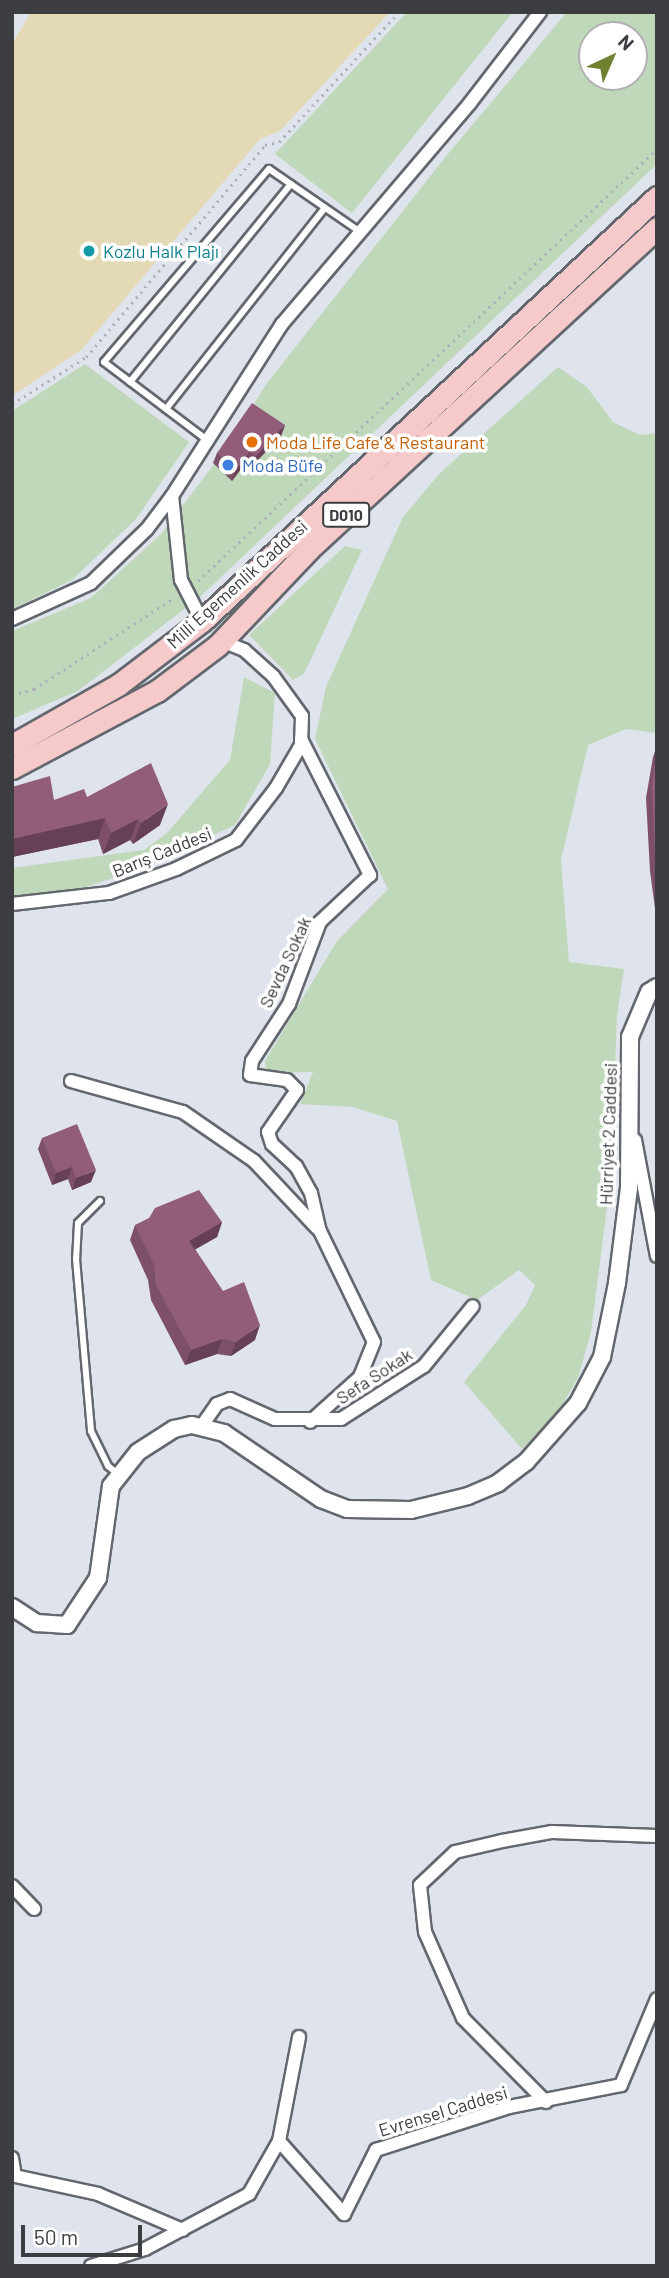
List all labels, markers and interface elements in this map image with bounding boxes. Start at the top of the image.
north arrow [578,21,648,91]
text: N [614,29,639,55]
place label: Kozlu Halk Plajı [103,240,219,262]
marker: Kozlu Halk Plajı [81,243,97,259]
place label: Moda Life Cafe & Restaurant [266,431,485,453]
marker: Moda Life Cafe & Restaurant [244,434,260,450]
place label: Moda Büfe [242,454,323,476]
marker: Moda Büfe [220,457,236,473]
road number: D010 [322,502,370,528]
street label: Milli Egemenlik Caddesi [162,515,312,653]
street label: Barış Caddesi [109,822,215,882]
street label: Sevda Sokak [254,913,316,1011]
street label: Hürriyet 2 Caddesi [595,1062,621,1206]
street label: Sefa Sokak [332,1343,416,1409]
street label: Evrensel Caddesi [376,2081,510,2141]
scale bar [24,2212,145,2256]
text: 50 m [34,2224,78,2249]

